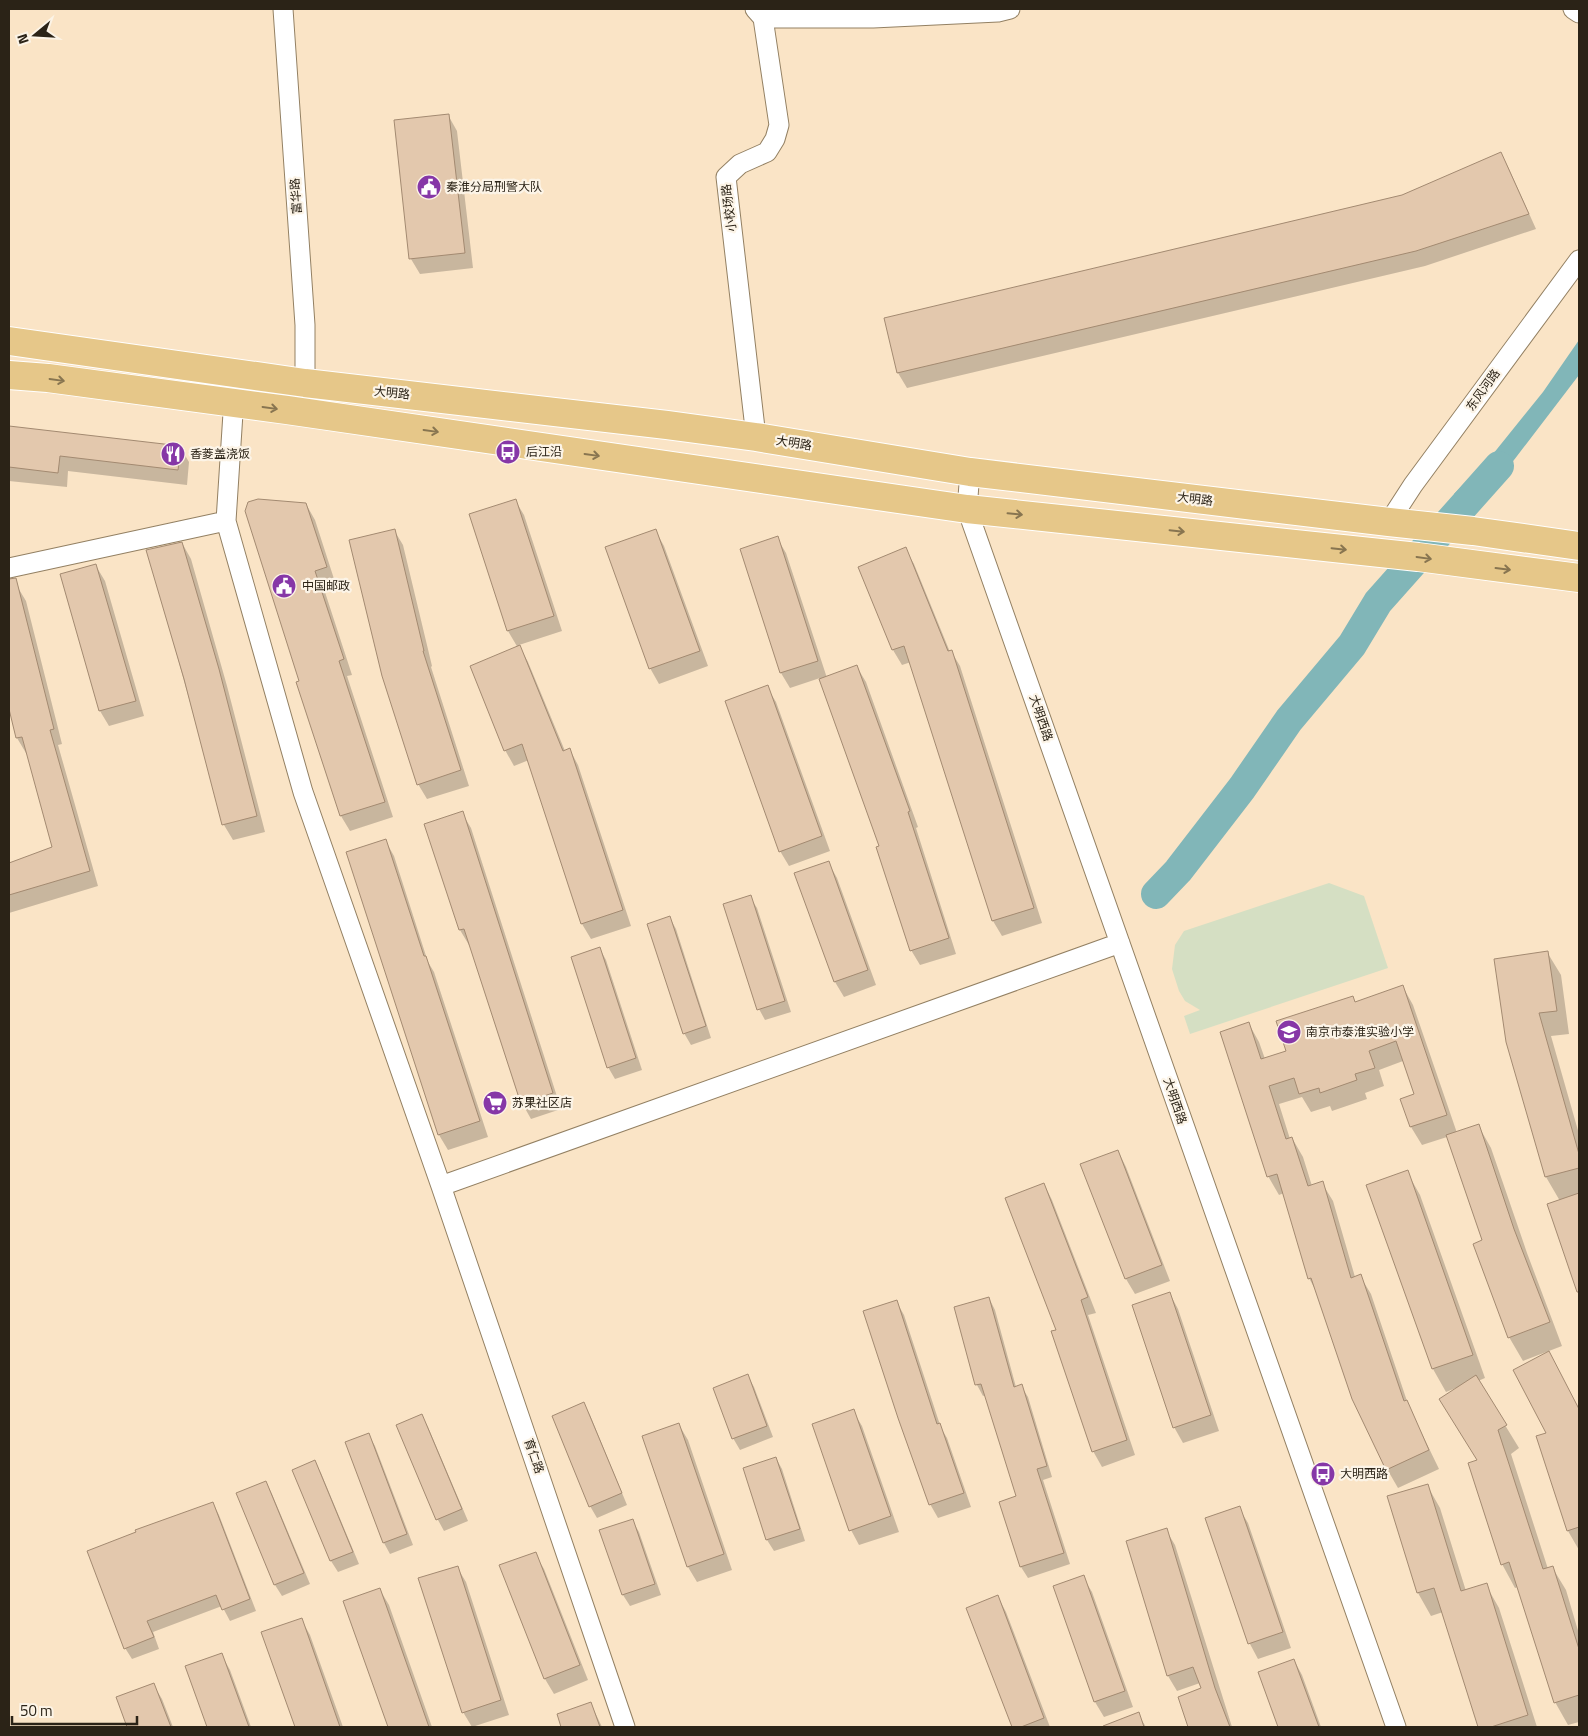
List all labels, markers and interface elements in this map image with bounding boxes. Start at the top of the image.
north arrow [10,10,60,60]
text: N [11,31,34,47]
public building icon: 秦淮分局刑警大队 [416,174,442,200]
street label: 富华路 [285,177,306,215]
place label: 秦淮分局刑警大队 [446,177,542,196]
street label: 小校场路 [716,183,741,233]
street label: 东风河路 [1461,365,1504,415]
one-way arrow [49,375,65,385]
street label: 大明路 [373,381,411,404]
one-way arrow [262,403,278,413]
one-way arrow [423,427,439,437]
street label: 大明路 [775,430,813,455]
bus stop icon: 后江沿 [495,439,521,465]
restaurant icon: 香菱盖浇饭 [160,441,186,467]
place label: 后江沿 [526,442,562,461]
place label: 香菱盖浇饭 [190,444,250,463]
one-way arrow [584,450,600,460]
street label: 大明路 [1176,487,1214,510]
one-way arrow [1007,509,1023,519]
one-way arrow [1169,526,1185,536]
one-way arrow [1330,544,1346,554]
one-way arrow [1416,553,1432,563]
one-way arrow [1494,564,1510,574]
public building icon: 中国邮政 [271,573,297,599]
place label: 中国邮政 [302,576,350,595]
street label: 大明西路 [1025,692,1058,744]
school or university icon: 南京市泰淮实验小学 [1276,1019,1302,1045]
place label: 南京市泰淮实验小学 [1306,1022,1414,1041]
street label: 大明西路 [1159,1075,1192,1127]
supermarket icon: 苏果社区店 [482,1090,508,1116]
place label: 苏果社区店 [512,1093,572,1112]
street label: 育仁路 [520,1436,549,1476]
bus stop icon: 大明西路 [1310,1461,1336,1487]
place label: 大明西路 [1340,1464,1388,1483]
scale bar [12,1694,138,1726]
text: 50 m [20,1699,53,1722]

